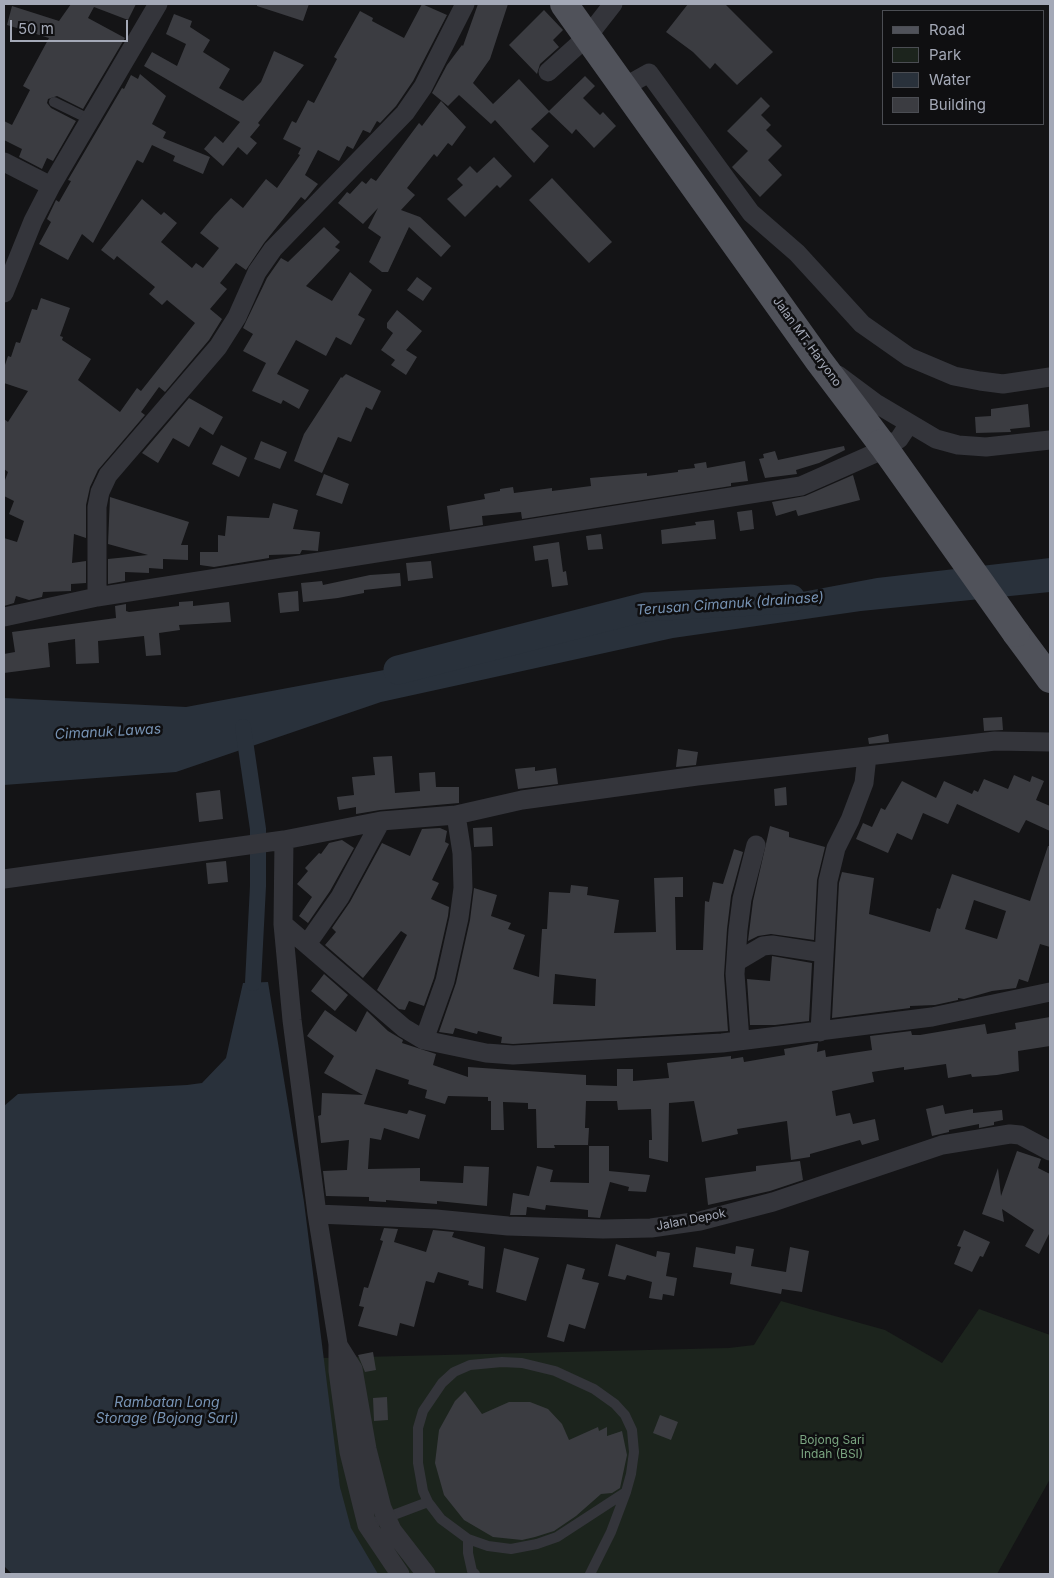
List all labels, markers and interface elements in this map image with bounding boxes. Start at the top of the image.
scale bar [12,10,130,42]
legend [882,10,1044,125]
text: 50 m [18,19,54,38]
text: Road [929,20,965,39]
text: Park [929,45,961,64]
text: Water [929,70,971,89]
text: Building [929,95,986,114]
street label: Jalan MT. Haryono [770,294,844,390]
water label: Terusan Cimanuk (drainase) [636,589,824,619]
water label: Cimanuk Lawas [54,721,162,743]
street label: Jalan Depok [655,1206,727,1234]
water label: Rambatan Long Storage (Bojong Sari) [96,1395,238,1428]
park label: Bojong Sari Indah (BSI) [799,1433,865,1461]

